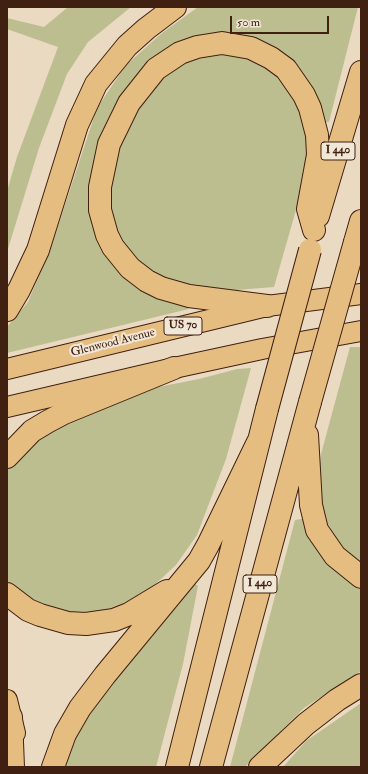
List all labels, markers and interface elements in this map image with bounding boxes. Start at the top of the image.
scale bar [232,8,331,34]
text: 50 m [237,15,260,30]
road number: I 440 [321,142,355,160]
road number: US 70 [164,317,202,335]
street label: Glenwood Avenue [69,326,157,360]
road number: I 440 [243,575,277,593]

